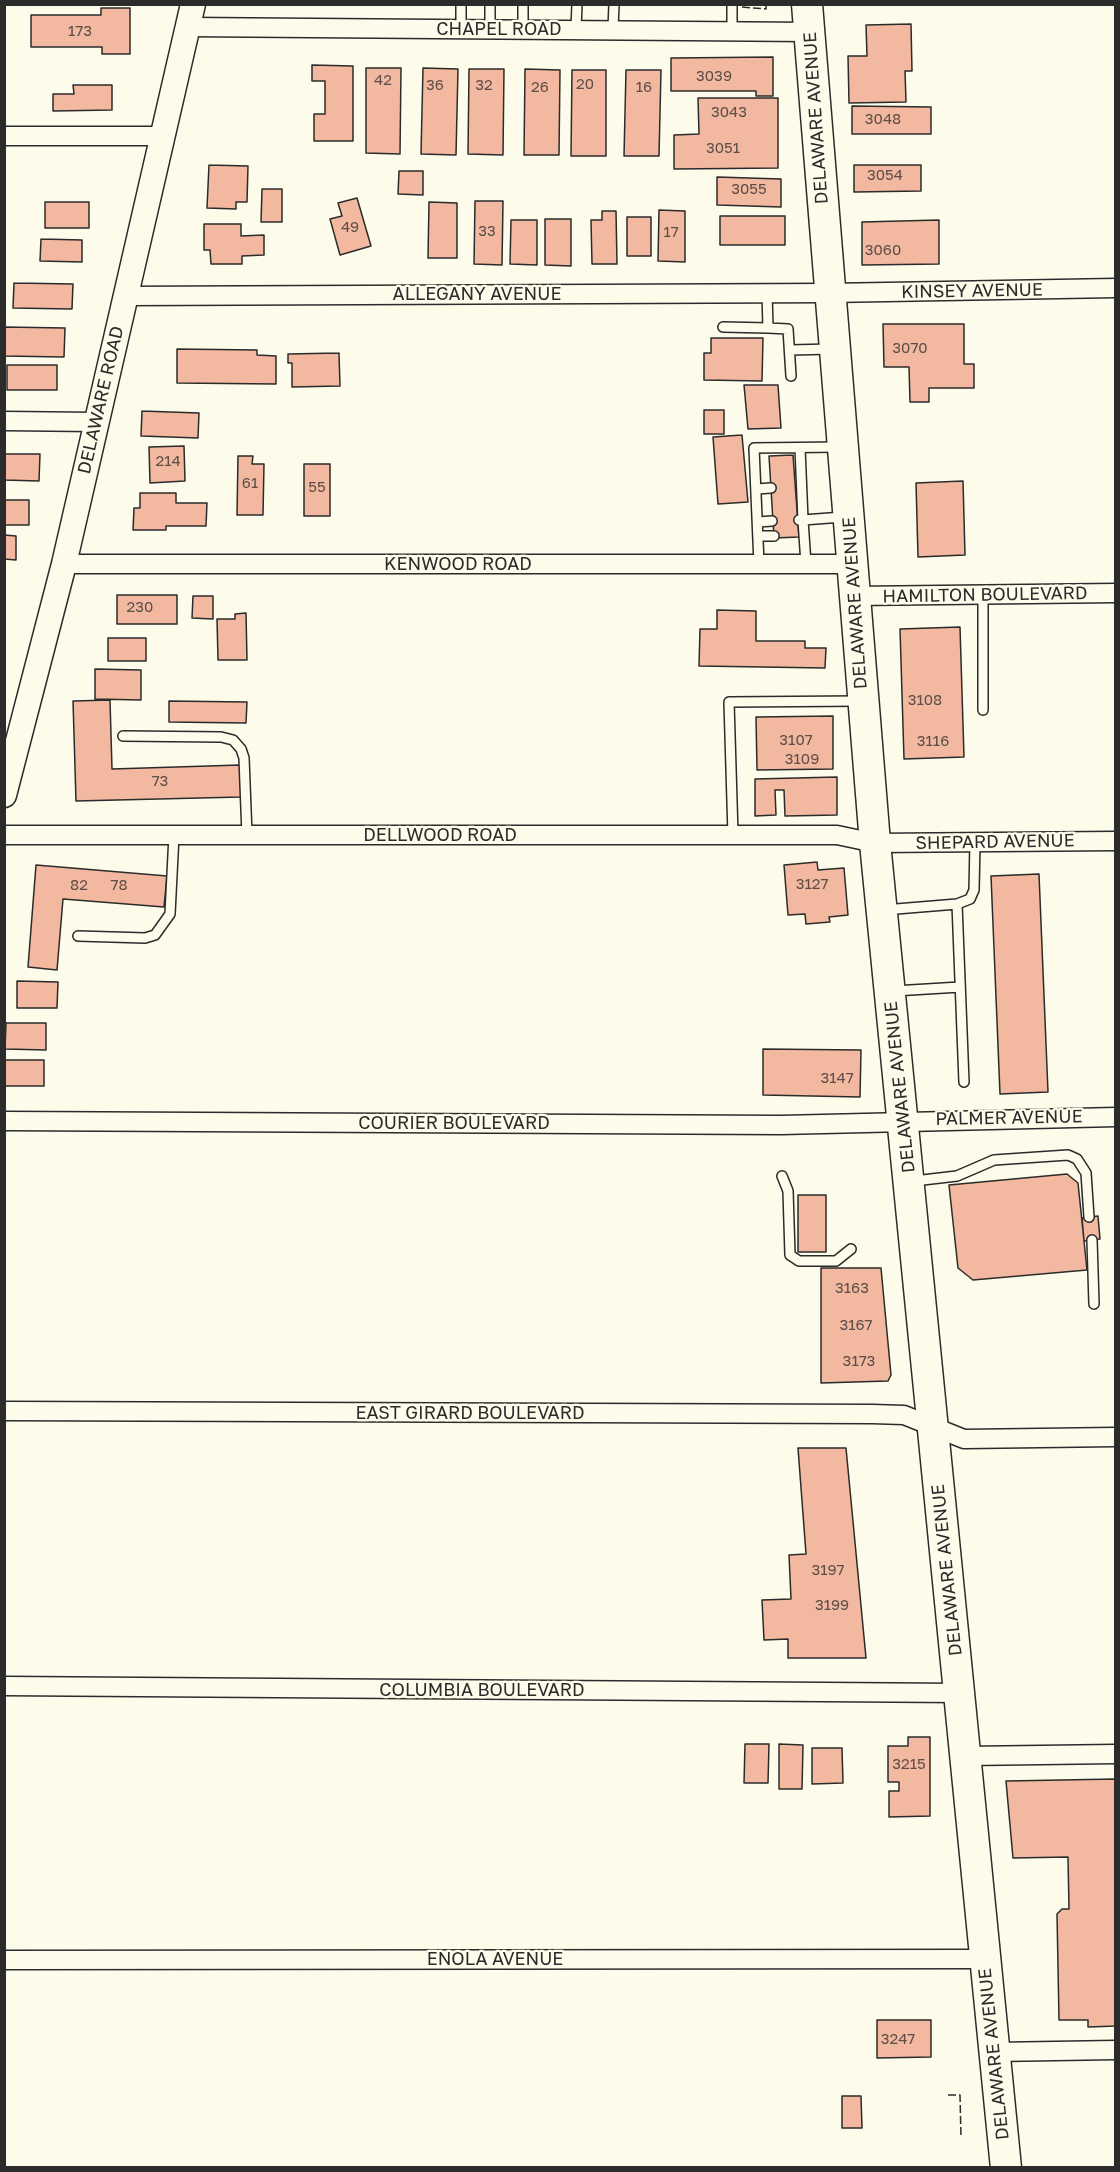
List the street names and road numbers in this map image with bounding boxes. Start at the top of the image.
street label: CHAPEL ROAD [436,18,562,40]
street label: DELAWARE AVENUE [799,31,833,205]
street label: KINSEY AVENUE [901,279,1043,303]
street label: ALLEGANY AVENUE [393,283,561,305]
street label: DELAWARE ROAD [73,324,129,476]
street label: DELAWARE AVENUE [838,516,872,690]
street label: KENWOOD ROAD [384,553,532,575]
street label: HAMILTON BOULEVARD [882,582,1088,608]
street label: DELLWOOD ROAD [363,824,517,846]
street label: SHEPARD AVENUE [915,830,1075,854]
street label: DELAWARE AVENUE [880,1000,920,1174]
street label: PALMER AVENUE [935,1106,1083,1130]
street label: COURIER BOULEVARD [358,1112,550,1134]
street label: EAST GIRARD BOULEVARD [355,1402,585,1424]
street label: DELAWARE AVENUE [927,1483,967,1657]
street label: COLUMBIA BOULEVARD [379,1679,585,1701]
street label: ENOLA AVENUE [427,1948,563,1970]
street label: DELAWARE AVENUE [974,1967,1014,2141]

